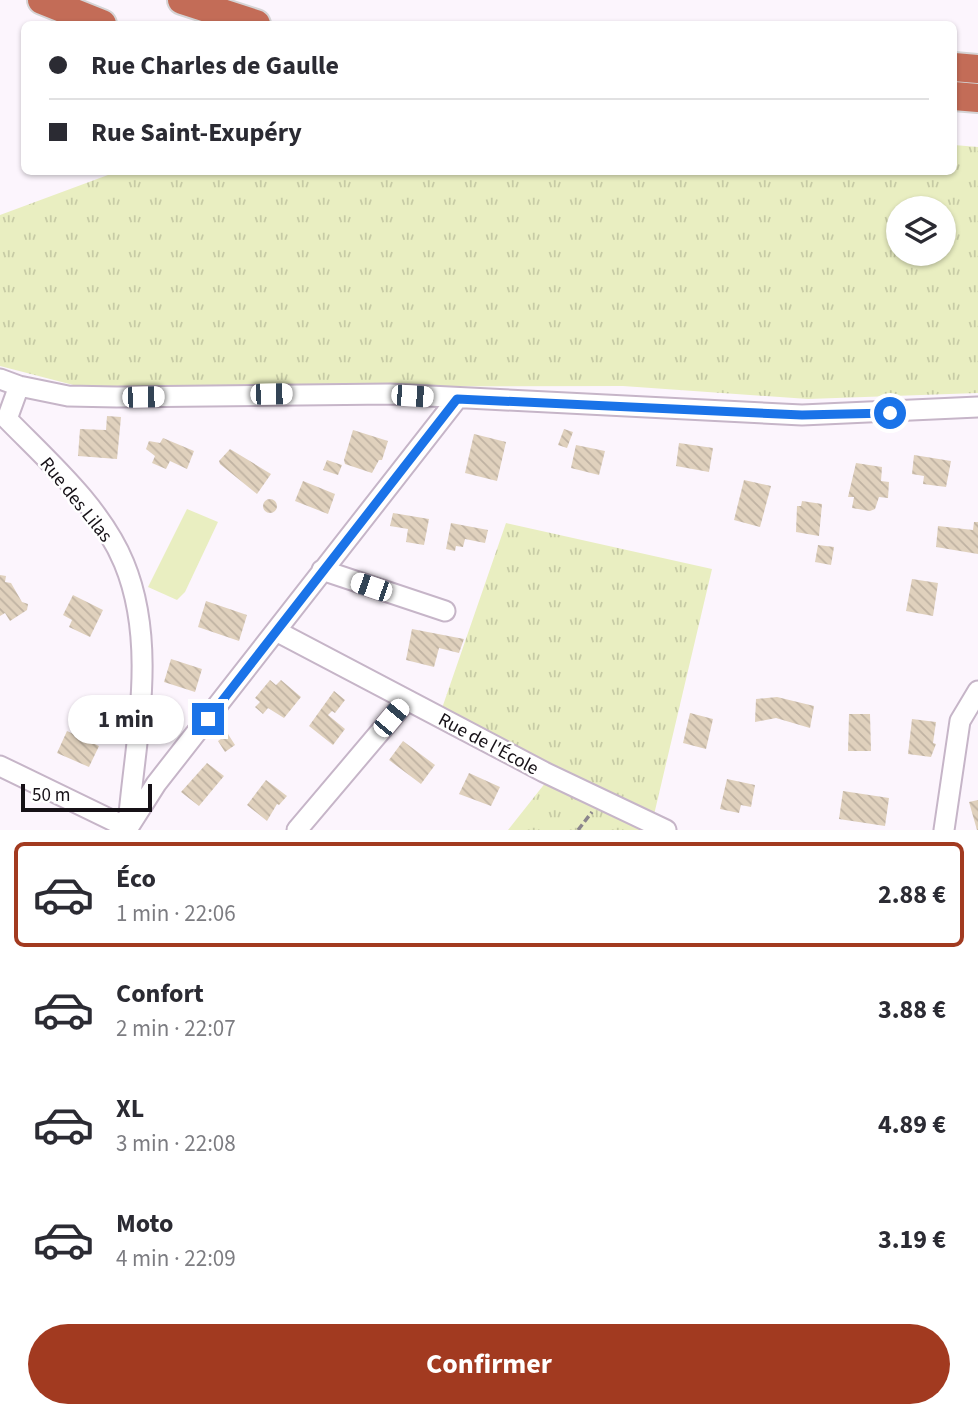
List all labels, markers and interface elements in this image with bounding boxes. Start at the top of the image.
text: Rue Charles de Gaulle [91,47,339,84]
text: Rue Saint-Exupéry [91,114,302,151]
map controls [886,196,956,266]
button: layers [886,196,956,266]
car [250,383,293,405]
car [391,384,434,408]
car [122,386,165,408]
route start [874,397,906,429]
street label: Rue des Lilas [33,452,119,548]
car [348,570,395,604]
callout: 1 min [68,694,184,744]
car [370,695,413,741]
text: 1 min [98,703,154,736]
route end [192,703,224,735]
street label: Rue de l'École [433,706,543,782]
scale bar [21,781,152,813]
text: 50 m [32,782,70,809]
text: Éco [116,860,156,897]
icon: car [32,863,95,926]
text: 2.88 € [878,876,946,913]
text: 1 min · 22:06 [116,897,236,930]
text: Confort [116,975,204,1012]
icon: car [32,978,95,1041]
text: 3.88 € [878,991,946,1028]
text: 2 min · 22:07 [116,1012,236,1045]
text: XL [116,1090,144,1127]
icon: car [32,1093,95,1156]
text: 4.89 € [878,1106,946,1143]
text: 3 min · 22:08 [116,1127,236,1160]
text: Moto [116,1205,173,1242]
icon: car [32,1208,95,1271]
text: 3.19 € [878,1221,946,1258]
text: 4 min · 22:09 [116,1242,236,1275]
button: Confirmer [28,1324,950,1404]

